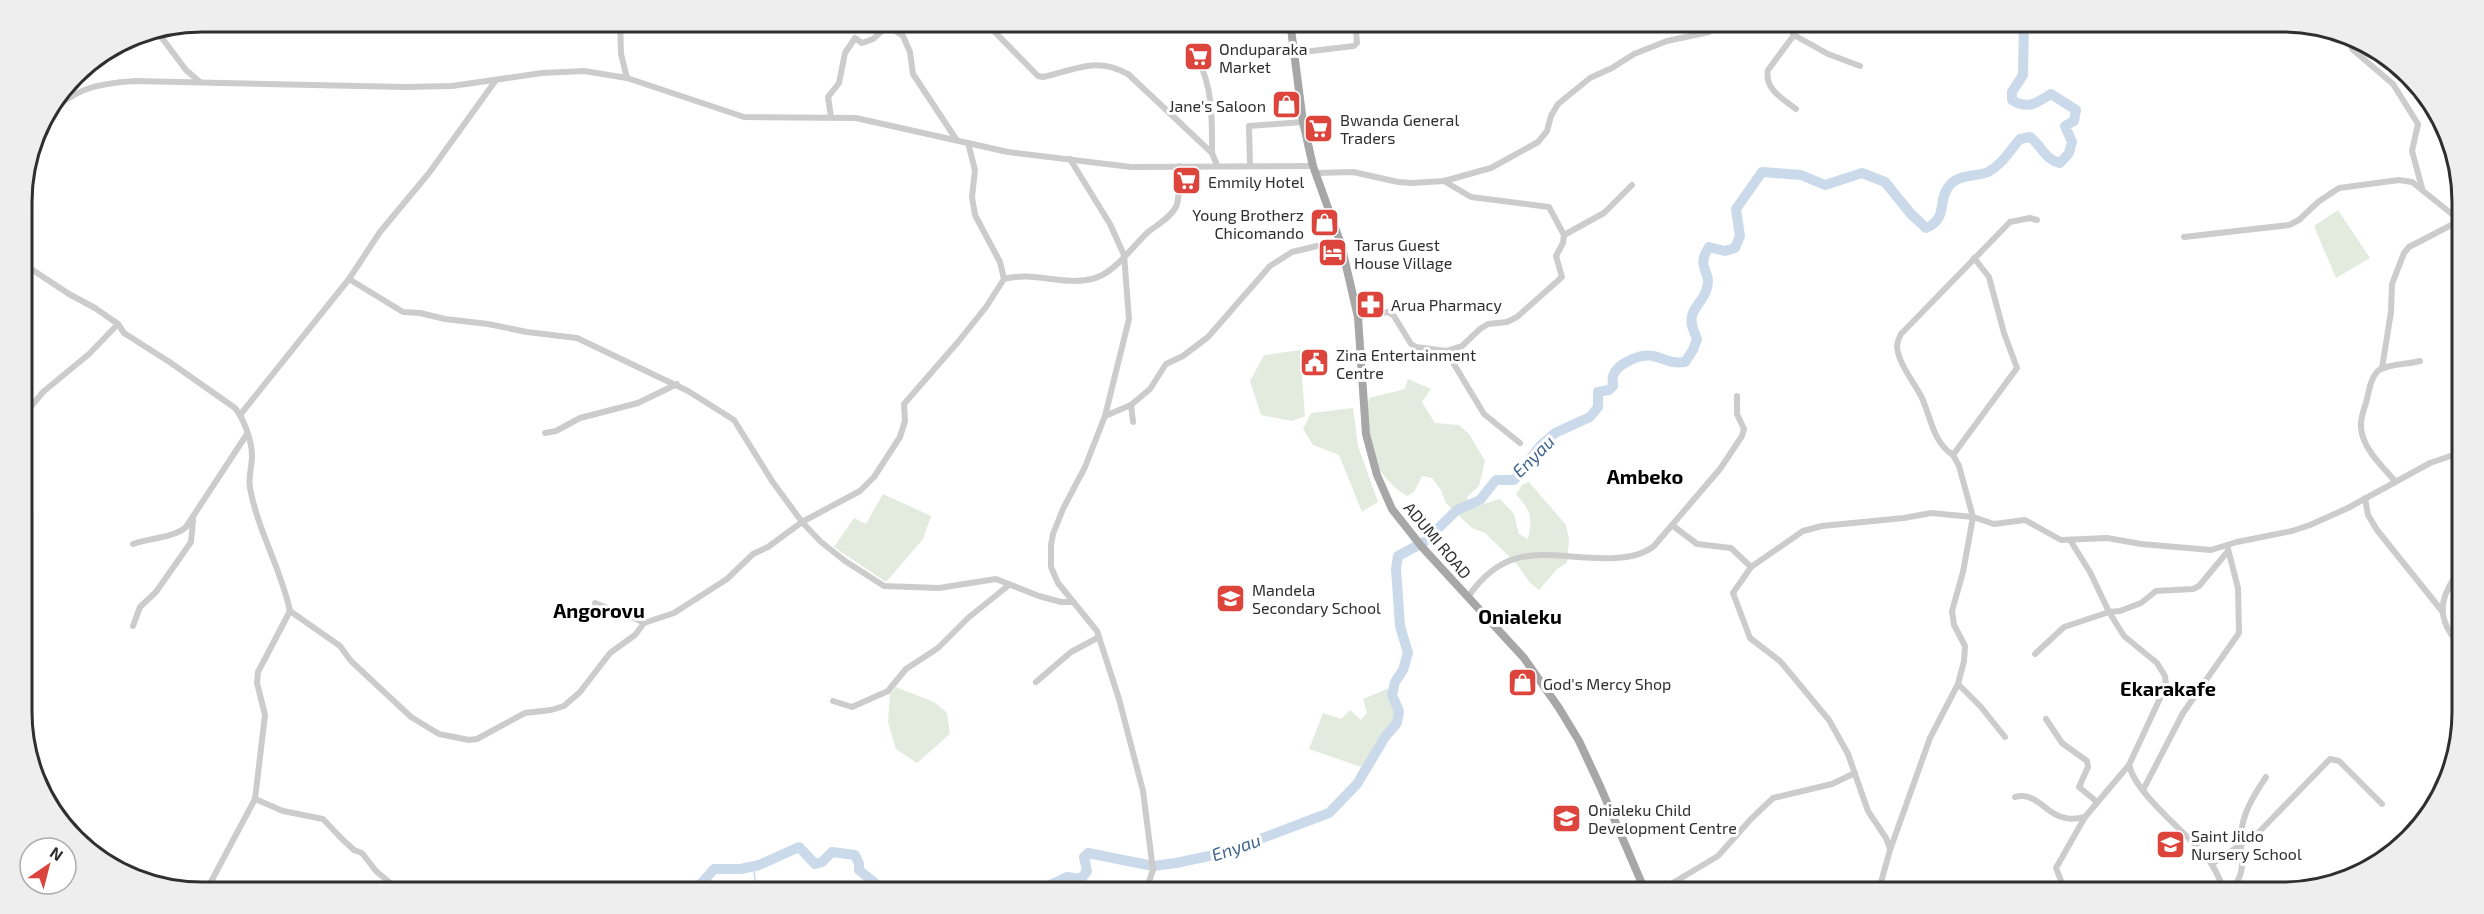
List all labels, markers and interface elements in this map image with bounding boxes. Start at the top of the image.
place label: Onduparaka Market [1219,39,1307,76]
supermarket icon: Onduparaka Market [1182,41,1214,73]
shop icon: Jane's Saloon [1271,89,1303,121]
place label: Jane's Saloon [1169,96,1266,115]
place label: Bwanda General Traders [1340,110,1459,147]
supermarket icon: Bwanda General Traders [1303,112,1335,144]
supermarket icon: Emmily Hotel [1171,165,1203,197]
place label: Emmily Hotel [1208,172,1304,191]
place label: Young Brotherz Chicomando [1192,205,1304,242]
shop icon: Young Brotherz Chicomando [1309,207,1341,239]
place label: Tarus Guest House Village [1354,235,1452,272]
hotel icon: Tarus Guest House Village [1317,237,1349,269]
pharmacy icon: Arua Pharmacy [1354,288,1386,320]
place label: Arua Pharmacy [1391,295,1502,314]
place label: Zina Entertainment Centre [1336,345,1476,382]
public building icon: Zina Entertainment Centre [1299,347,1331,379]
water label: Enyau [1507,430,1559,482]
district label: Ambeko [1607,464,1683,488]
street label: ADUMI ROAD [1400,498,1476,582]
place label: Mandela Secondary School [1252,580,1381,617]
school or university icon: Mandela Secondary School [1215,582,1247,614]
district label: Angorovu [553,598,645,622]
district label: Onialeku [1478,604,1562,628]
shop icon: God's Mercy Shop [1506,667,1538,699]
place label: God's Mercy Shop [1543,674,1671,693]
district label: Ekarakafe [2120,676,2216,700]
place label: Onialeku Child Development Centre [1588,800,1737,837]
school or university icon: Onialeku Child Development Centre [1551,802,1583,834]
place label: Saint Jildo Nursery School [2191,826,2302,863]
water label: Enyau [1208,828,1264,866]
school or university icon: Saint Jildo Nursery School [2154,828,2186,860]
north arrow [18,836,78,896]
text: N [47,842,67,864]

